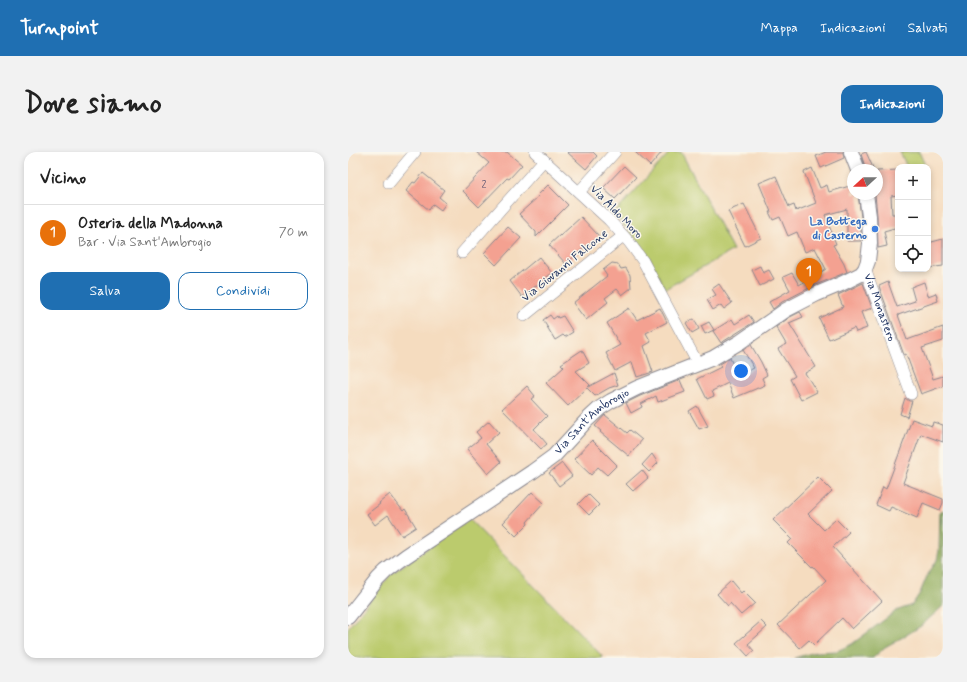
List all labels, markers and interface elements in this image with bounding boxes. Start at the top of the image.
text: Turnpoint [20,16,99,41]
text: Mappa [760,19,798,37]
text: Indicazioni [820,19,885,37]
text: Salvati [907,19,947,37]
button: Indicazioni [841,85,943,123]
text: Dove siamo [24,86,162,123]
north arrow [847,164,883,200]
map controls [895,164,931,272]
button: + [895,164,931,200]
text: Vicino [40,167,86,189]
house number: 2 [482,179,487,192]
street label: Via Aldo Moro [586,182,646,243]
button: − [895,200,931,236]
text: Osteria della Madonna [78,214,223,234]
place label: La Bottega di Casterno [810,214,867,244]
text: 1 [50,224,56,241]
text: 70 m [279,224,308,241]
marker: La Bottega di Casterno [870,224,880,234]
street label: Via Giovanni Falcone [518,226,612,306]
text: Bar · Via Sant'Ambrogio [78,234,211,251]
button: locate [895,236,931,272]
pin: 1 [796,258,822,291]
street label: Via Monastero [859,271,899,344]
button: Salva [40,272,170,310]
button: Condividi [178,272,308,310]
your location [731,361,751,381]
street label: Via Sant'Ambrogio [551,385,632,458]

